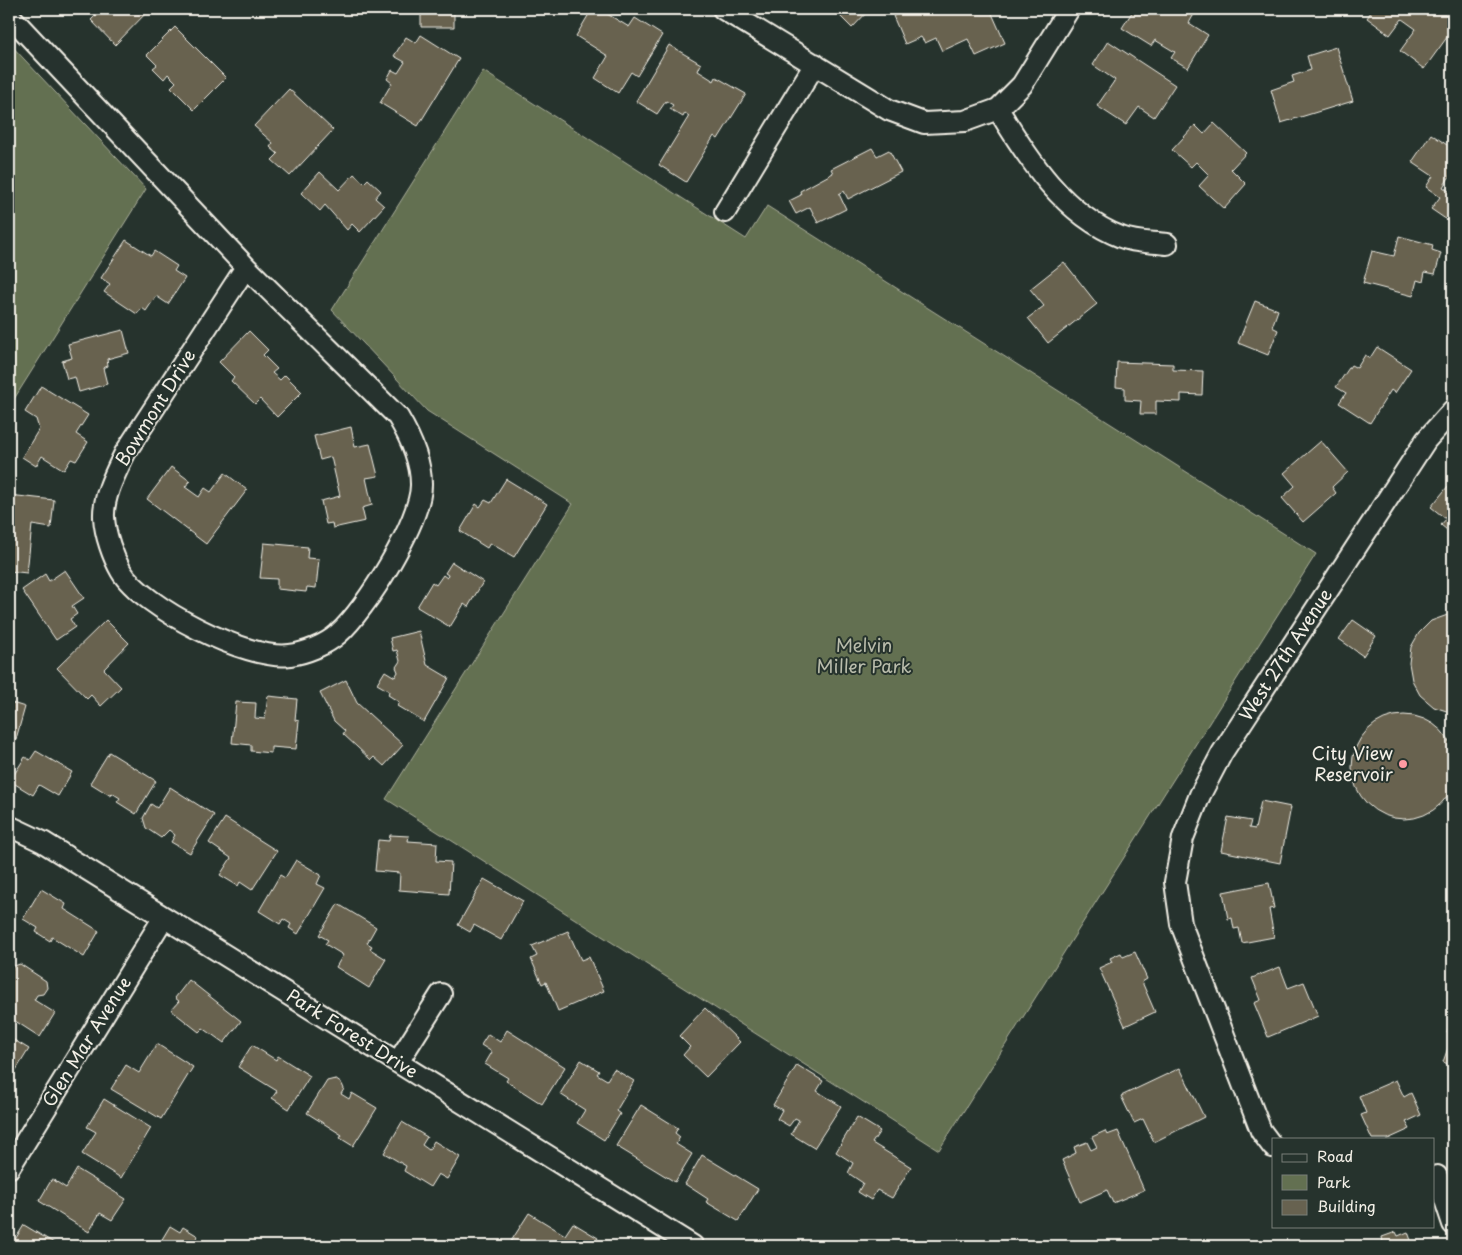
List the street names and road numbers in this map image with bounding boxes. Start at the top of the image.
street label: Bowmont Drive [108,344,201,471]
street label: West 27th Avenue [1232,582,1338,726]
street label: Glen Mar Avenue [35,971,137,1112]
street label: Park Forest Drive [282,981,424,1084]

